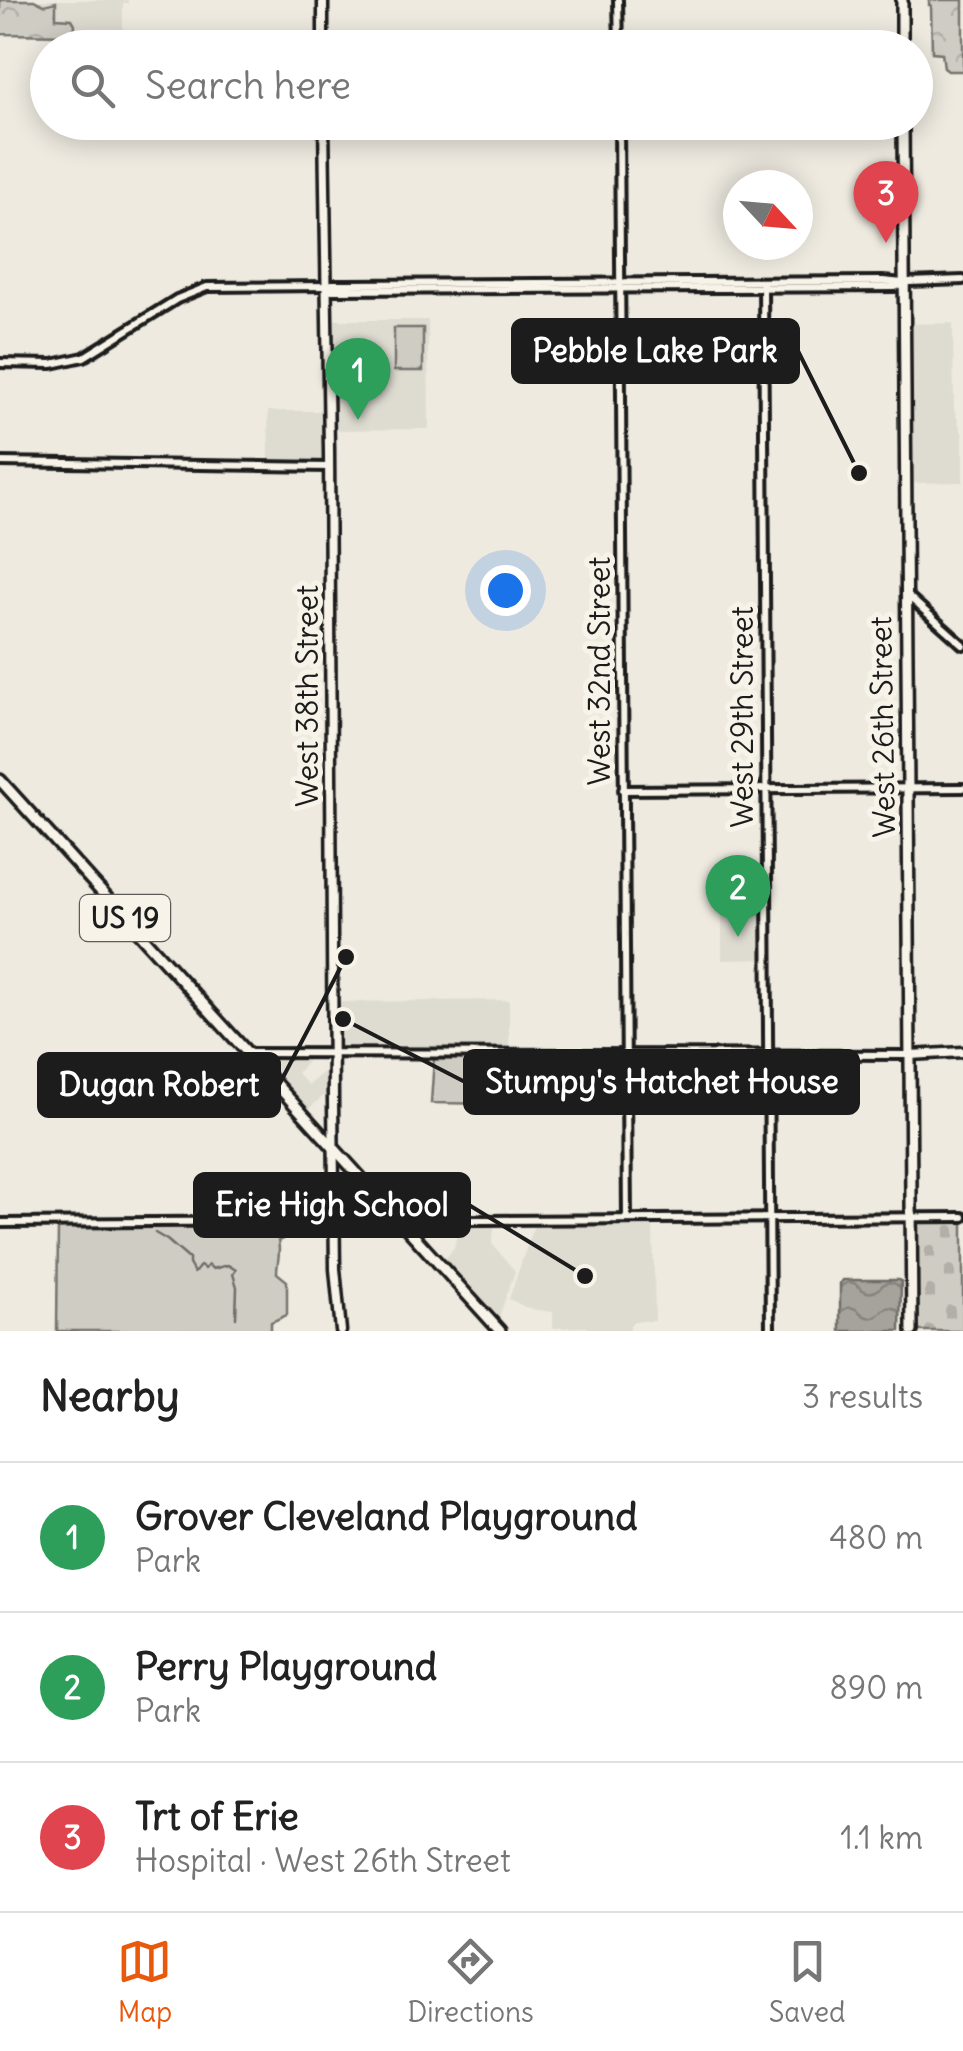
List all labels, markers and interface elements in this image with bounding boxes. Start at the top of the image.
search box [30,30,933,140]
icon: search [65,58,120,113]
text: Search here [145,62,351,109]
pin: 3 [854,160,918,243]
north arrow [723,170,813,260]
callout: Pebble Lake Park [513,320,798,382]
text: Pebble Lake Park [532,330,778,371]
pin: 1 [326,338,390,420]
street label: West 32nd Street [580,557,618,785]
your location [480,565,531,616]
street label: West 38th Street [288,585,326,807]
street label: West 29th Street [723,606,761,828]
street label: West 26th Street [861,616,903,838]
pin: 2 [706,854,770,937]
road number: US 19 [80,895,170,941]
callout: Stumpy's Hatchet House [465,1051,858,1113]
callout: Dugan Robert [39,1054,279,1116]
text: Stumpy's Hatchet House [485,1061,839,1102]
text: Dugan Robert [59,1064,259,1105]
callout: Erie High School [195,1174,469,1236]
text: Erie High School [215,1184,449,1225]
text: Nearby [40,1370,179,1422]
text: 3 results [802,1376,923,1417]
text: Grover Cleveland Playground [135,1493,638,1540]
text: 1 [66,1517,79,1558]
text: 480 m [829,1517,923,1558]
text: Park [135,1540,201,1581]
text: Perry Playground [135,1643,437,1690]
text: 2 [64,1667,81,1708]
text: 890 m [829,1667,923,1708]
text: Park [135,1690,201,1731]
text: Trt of Erie [135,1793,299,1840]
text: 3 [63,1817,82,1858]
text: 1.1 km [840,1817,923,1858]
text: Hospital · West 26th Street [135,1840,511,1881]
tab: Map [117,1934,172,2030]
tab: Directions [407,1934,534,2030]
tab: Saved [769,1934,846,2030]

